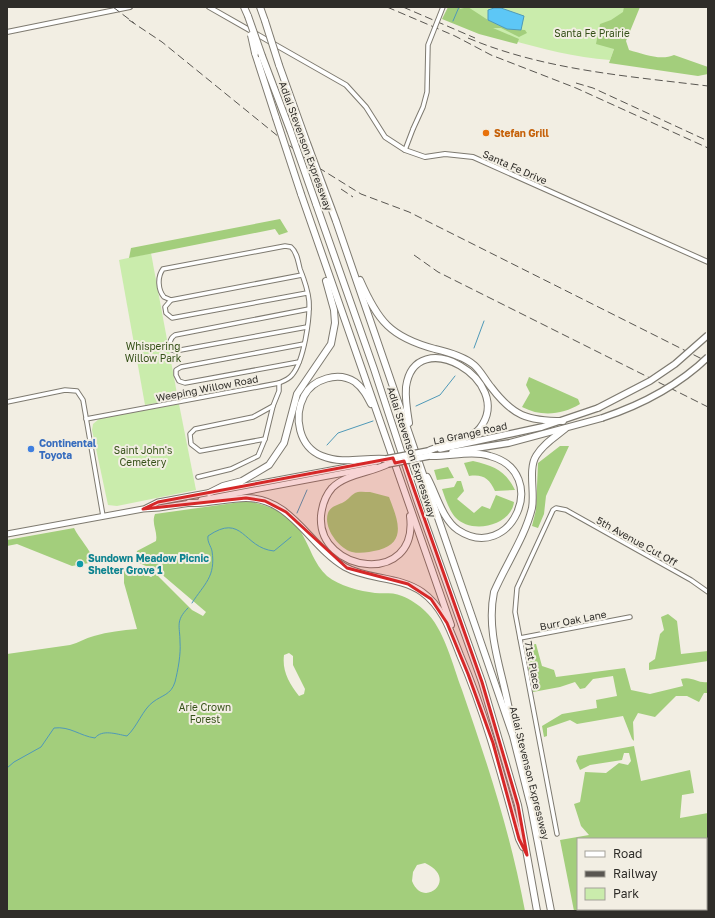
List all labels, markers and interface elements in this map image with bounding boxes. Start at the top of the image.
park label: Santa Fe Prairie [554,27,630,39]
street label: Adlai Stevenson Expressway [277,80,335,213]
place label: Stefan Grill [494,127,550,139]
marker: Stefan Grill [481,128,491,138]
street label: Santa Fe Drive [481,147,549,187]
park label: Whispering Willow Park [125,340,182,364]
street label: Weeping Willow Road [155,372,259,404]
street label: Adlai Stevenson Expressway [385,385,439,519]
street label: La Grange Road [432,419,508,447]
place label: Continental Toyota [39,437,97,461]
marker: Continental Toyota [26,444,36,454]
park label: Saint John's Cemetery [114,444,172,468]
street label: 5th Avenue Cut Off [595,514,680,568]
place label: Sundown Meadow Picnic Shelter Grove 1 [88,552,209,576]
marker: Sundown Meadow Picnic Shelter Grove 1 [75,559,85,569]
street label: Burr Oak Lane [539,608,608,632]
street label: 71st Place [522,640,544,690]
park label: Arie Crown Forest [179,701,231,725]
street label: Adlai Stevenson Expressway [508,705,552,841]
legend [577,838,707,910]
text: Road [613,846,642,861]
text: Railway [613,866,658,881]
text: Park [613,886,639,901]

